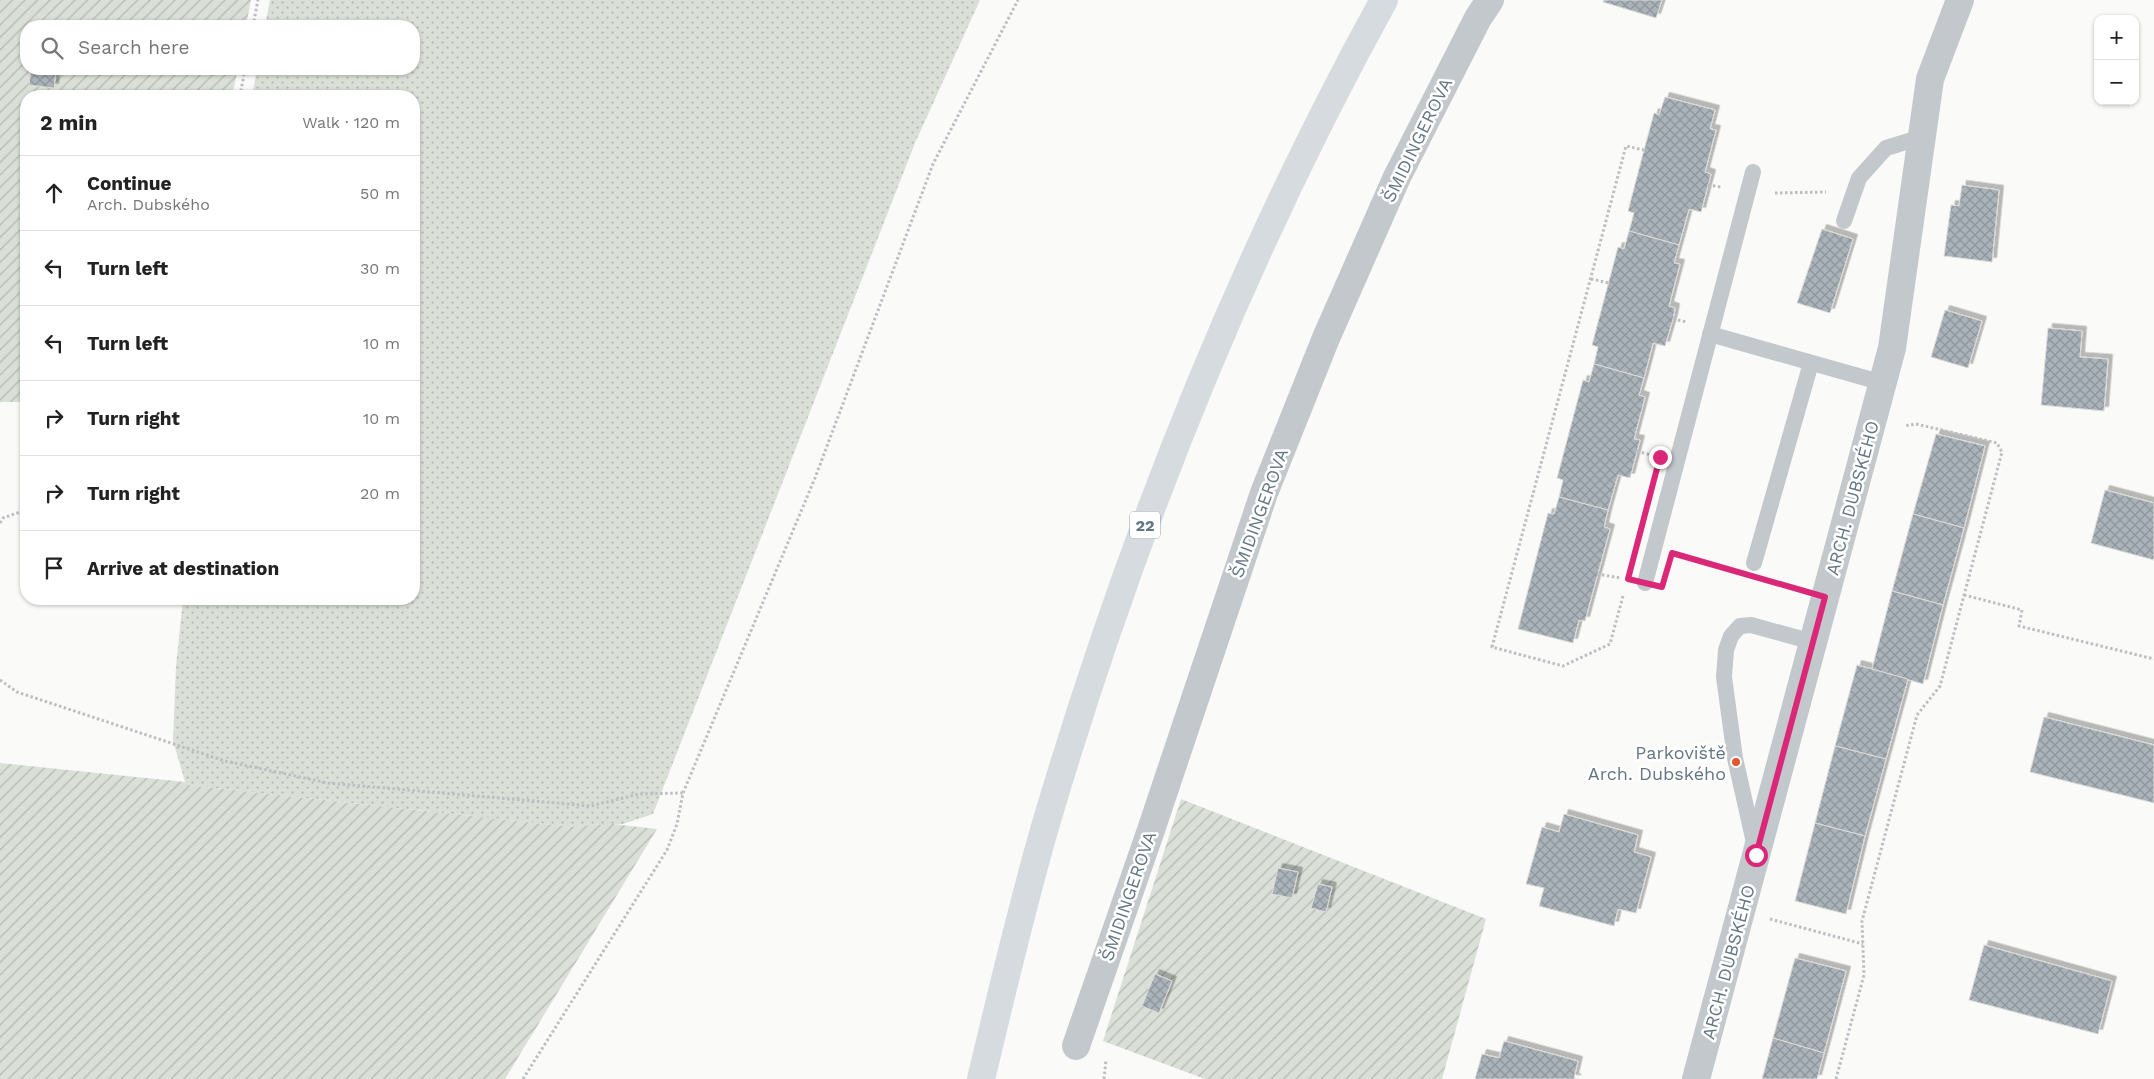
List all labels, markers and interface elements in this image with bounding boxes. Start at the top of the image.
map controls [2094,15,2139,105]
button: + [2094,15,2139,60]
search box [20,20,420,75]
icon: search [38,34,66,62]
text: Search here [78,36,189,59]
button: − [2094,60,2139,105]
street label: ŠMIDINGEROVA [1378,74,1456,206]
text: 2 min [40,110,97,135]
text: Walk · 120 m [302,113,400,132]
text: Continue [87,172,171,195]
icon: ahead [40,179,68,207]
text: 50 m [360,184,400,203]
text: Arch. Dubského [87,195,210,214]
icon: left [40,254,68,282]
text: Turn left [87,257,168,280]
text: 30 m [360,259,400,278]
icon: left [40,329,68,357]
text: Turn left [87,332,168,355]
text: 10 m [363,334,400,353]
icon: right [40,404,68,432]
text: Turn right [87,407,180,430]
text: 10 m [363,409,400,428]
street label: ARCH. DUBSKÉHO [1821,418,1883,578]
street label: ŠMIDINGEROVA [1226,446,1292,580]
route end [1649,446,1672,469]
icon: right [40,479,68,507]
text: Turn right [87,482,180,505]
text: 20 m [360,484,400,503]
road number: 22 [1130,512,1160,538]
icon: arrive [40,554,68,582]
text: Arrive at destination [87,557,279,580]
place label: Parkoviště Arch. Dubského [1588,742,1726,784]
marker: Parkoviště Arch. Dubského [1730,756,1742,768]
street label: ŠMIDINGEROVA [1096,828,1160,964]
route start [1745,844,1768,867]
street label: ARCH. DUBSKÉHO [1697,882,1759,1042]

